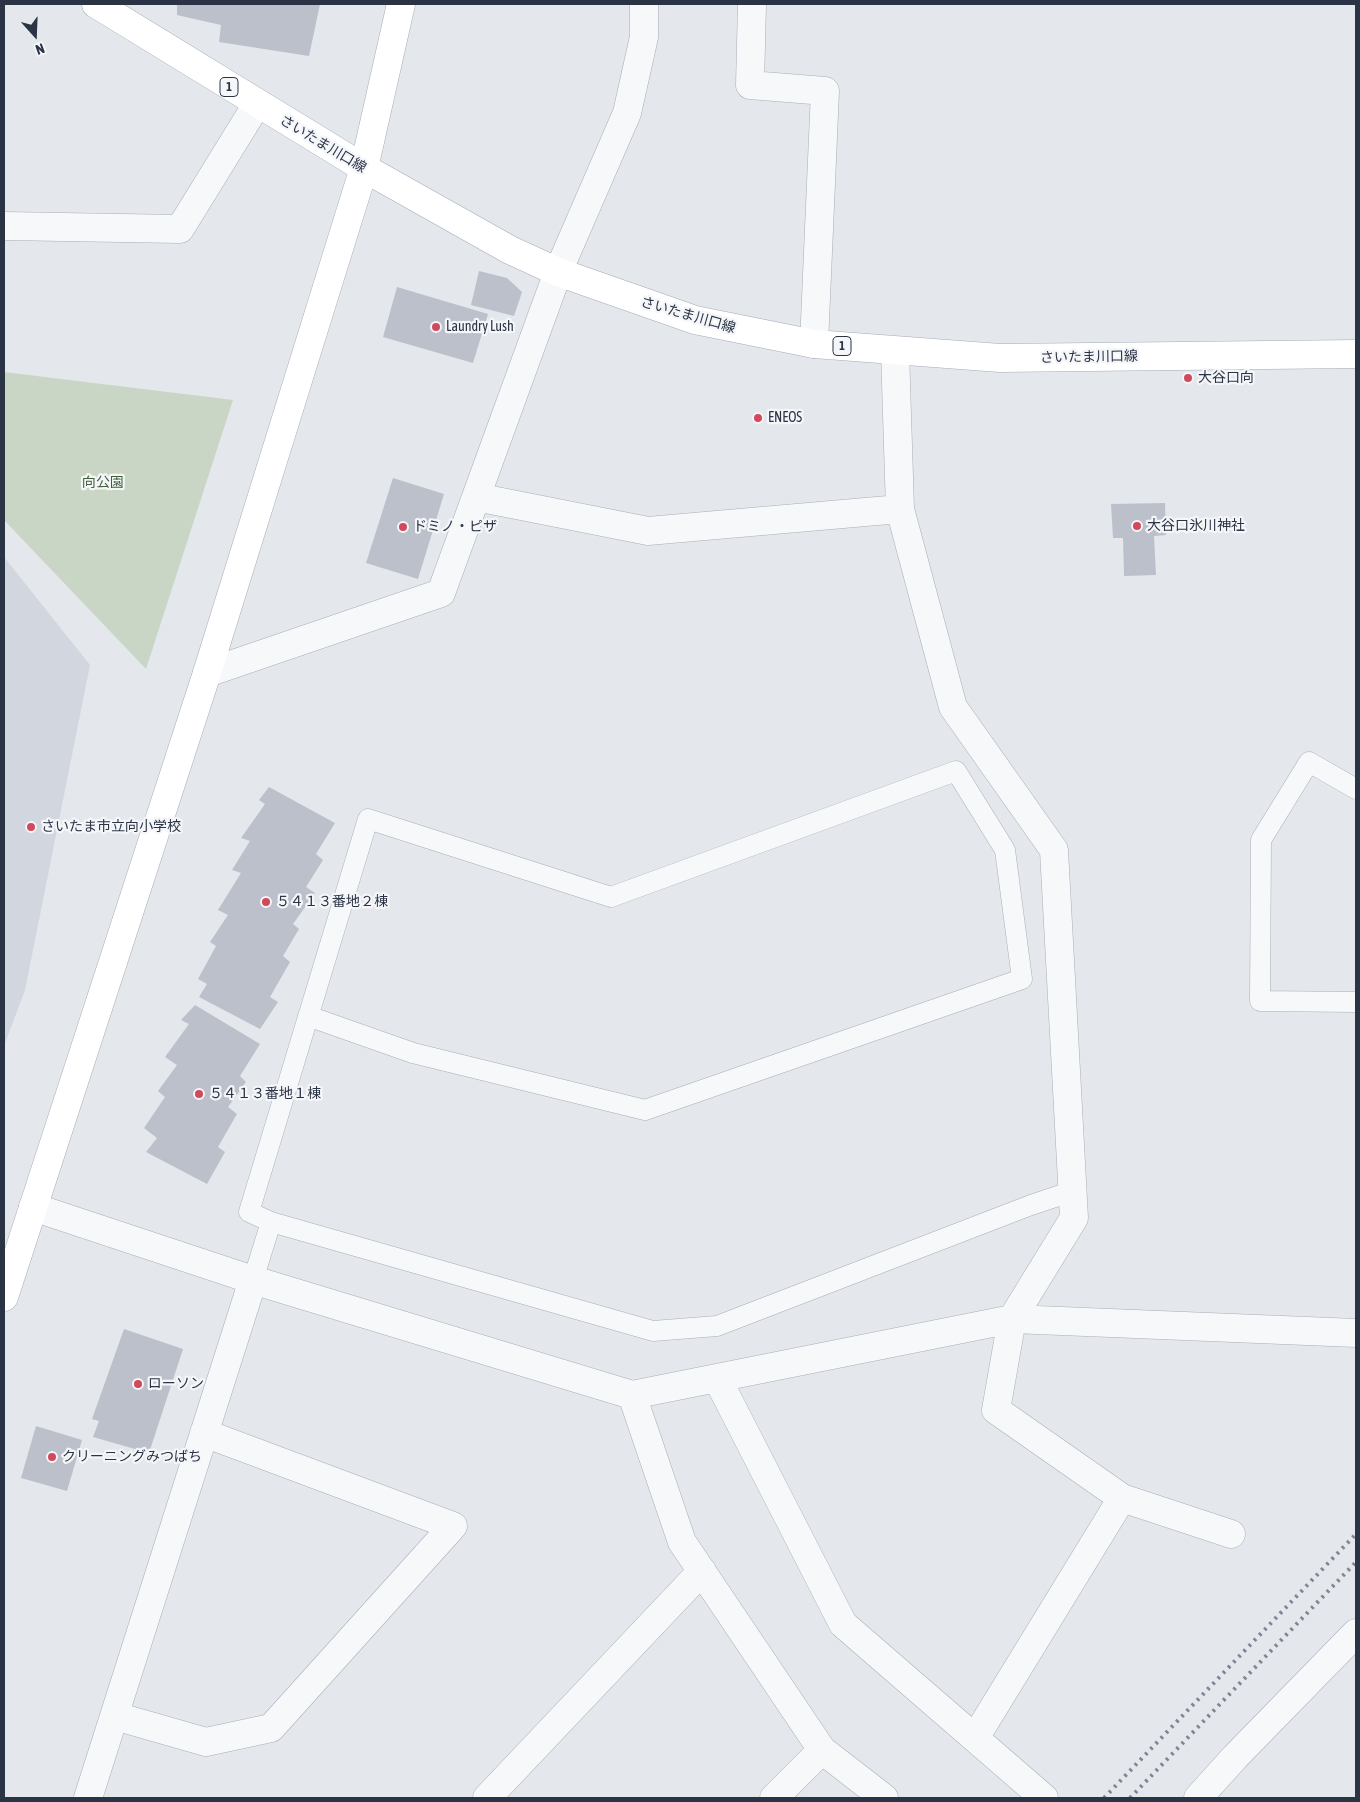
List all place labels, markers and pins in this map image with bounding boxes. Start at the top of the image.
place label: Laundry Lush [446,319,514,335]
marker: Laundry Lush [430,321,442,333]
place label: 大谷口向 [1198,370,1254,386]
marker: 大谷口向 [1182,372,1194,384]
place label: ENEOS [768,410,802,426]
marker: ENEOS [752,412,764,424]
place label: 大谷口氷川神社 [1147,518,1245,534]
place label: ドミノ・ピザ [413,519,497,535]
marker: 大谷口氷川神社 [1131,520,1143,532]
marker: ドミノ・ピザ [397,521,409,533]
place label: さいたま市立向小学校 [41,819,181,835]
marker: さいたま市立向小学校 [25,821,37,833]
place label: ５４１３番地２棟 [276,894,388,910]
marker: ５４１３番地２棟 [260,896,272,908]
place label: ５４１３番地１棟 [209,1086,321,1102]
marker: ５４１３番地１棟 [193,1088,205,1100]
place label: ローソン [148,1376,204,1392]
marker: ローソン [132,1378,144,1390]
place label: クリーニングみつばち [62,1449,202,1465]
marker: クリーニングみつばち [46,1451,58,1463]

